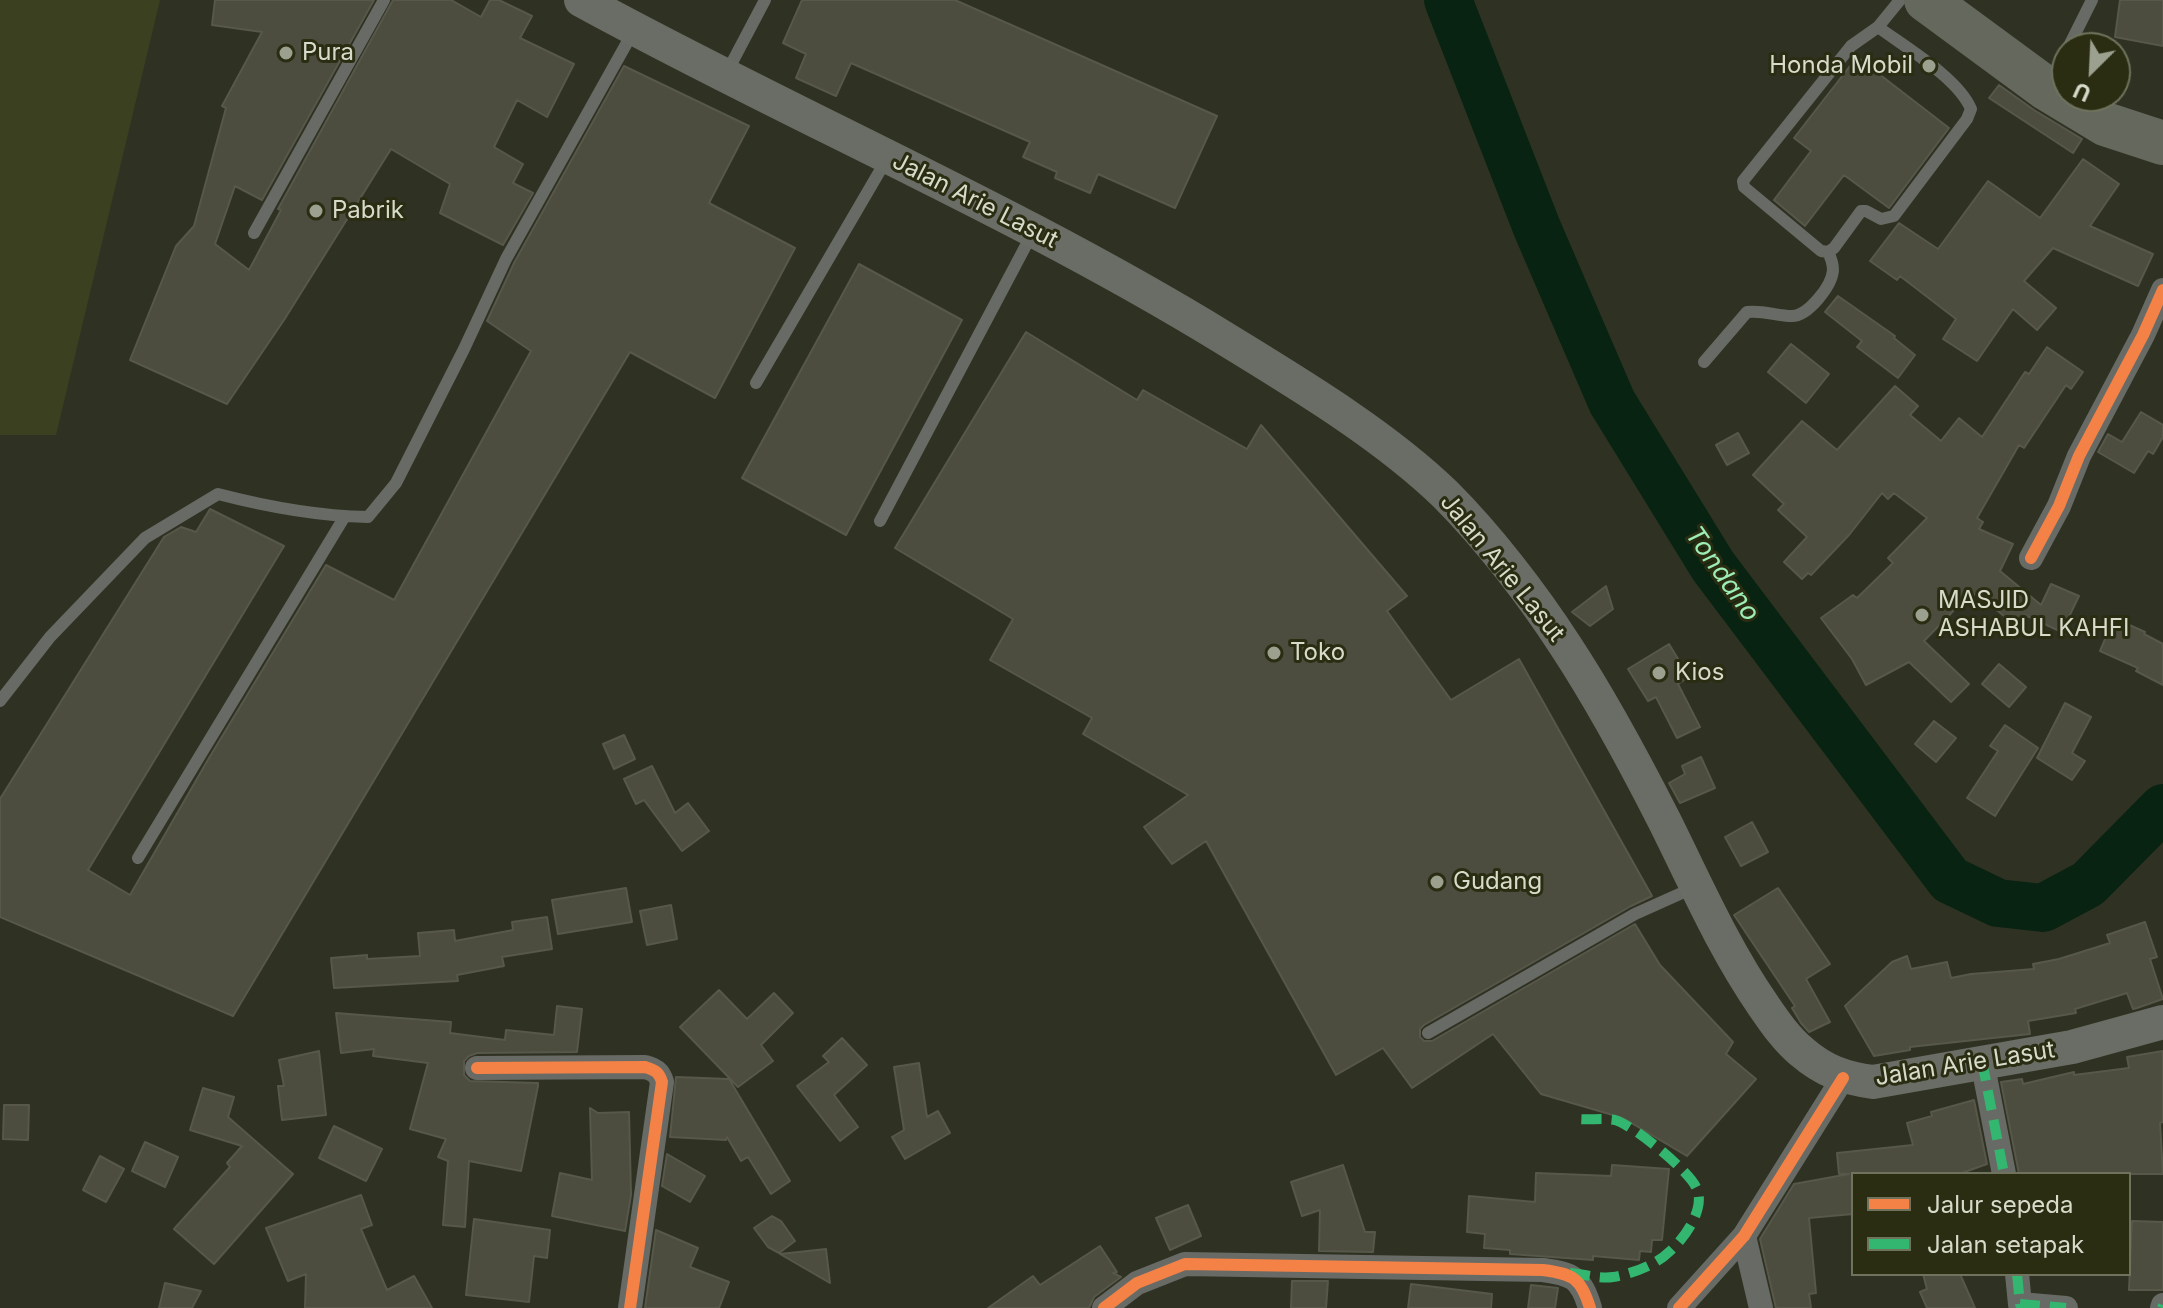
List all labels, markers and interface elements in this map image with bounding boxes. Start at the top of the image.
north arrow [2051,32,2131,112]
place label: Pura [302,39,354,67]
marker: Pura [277,44,295,62]
place label: Honda Mobil [1769,52,1913,80]
marker: Honda Mobil [1920,57,1938,75]
text: U [2069,77,2095,107]
street label: Jalan Arie Lasut [888,147,1062,255]
place label: Pabrik [332,197,404,225]
marker: Pabrik [307,202,325,220]
street label: Jalan Arie Lasut [1434,488,1570,648]
water label: Tondano [1678,521,1766,627]
place label: MASJID ASHABUL KAHFI [1938,587,2129,643]
marker: MASJID ASHABUL KAHFI [1913,606,1931,624]
place label: Toko [1290,639,1345,667]
marker: Toko [1265,644,1283,662]
place label: Kios [1675,659,1724,687]
marker: Kios [1650,664,1668,682]
place label: Gudang [1453,868,1542,896]
marker: Gudang [1428,873,1446,891]
street label: Jalan Arie Lasut [1873,1036,2057,1092]
legend [1851,1172,2131,1276]
text: Jalur sepeda [1927,1190,2073,1219]
text: Jalan setapak [1927,1230,2084,1259]

